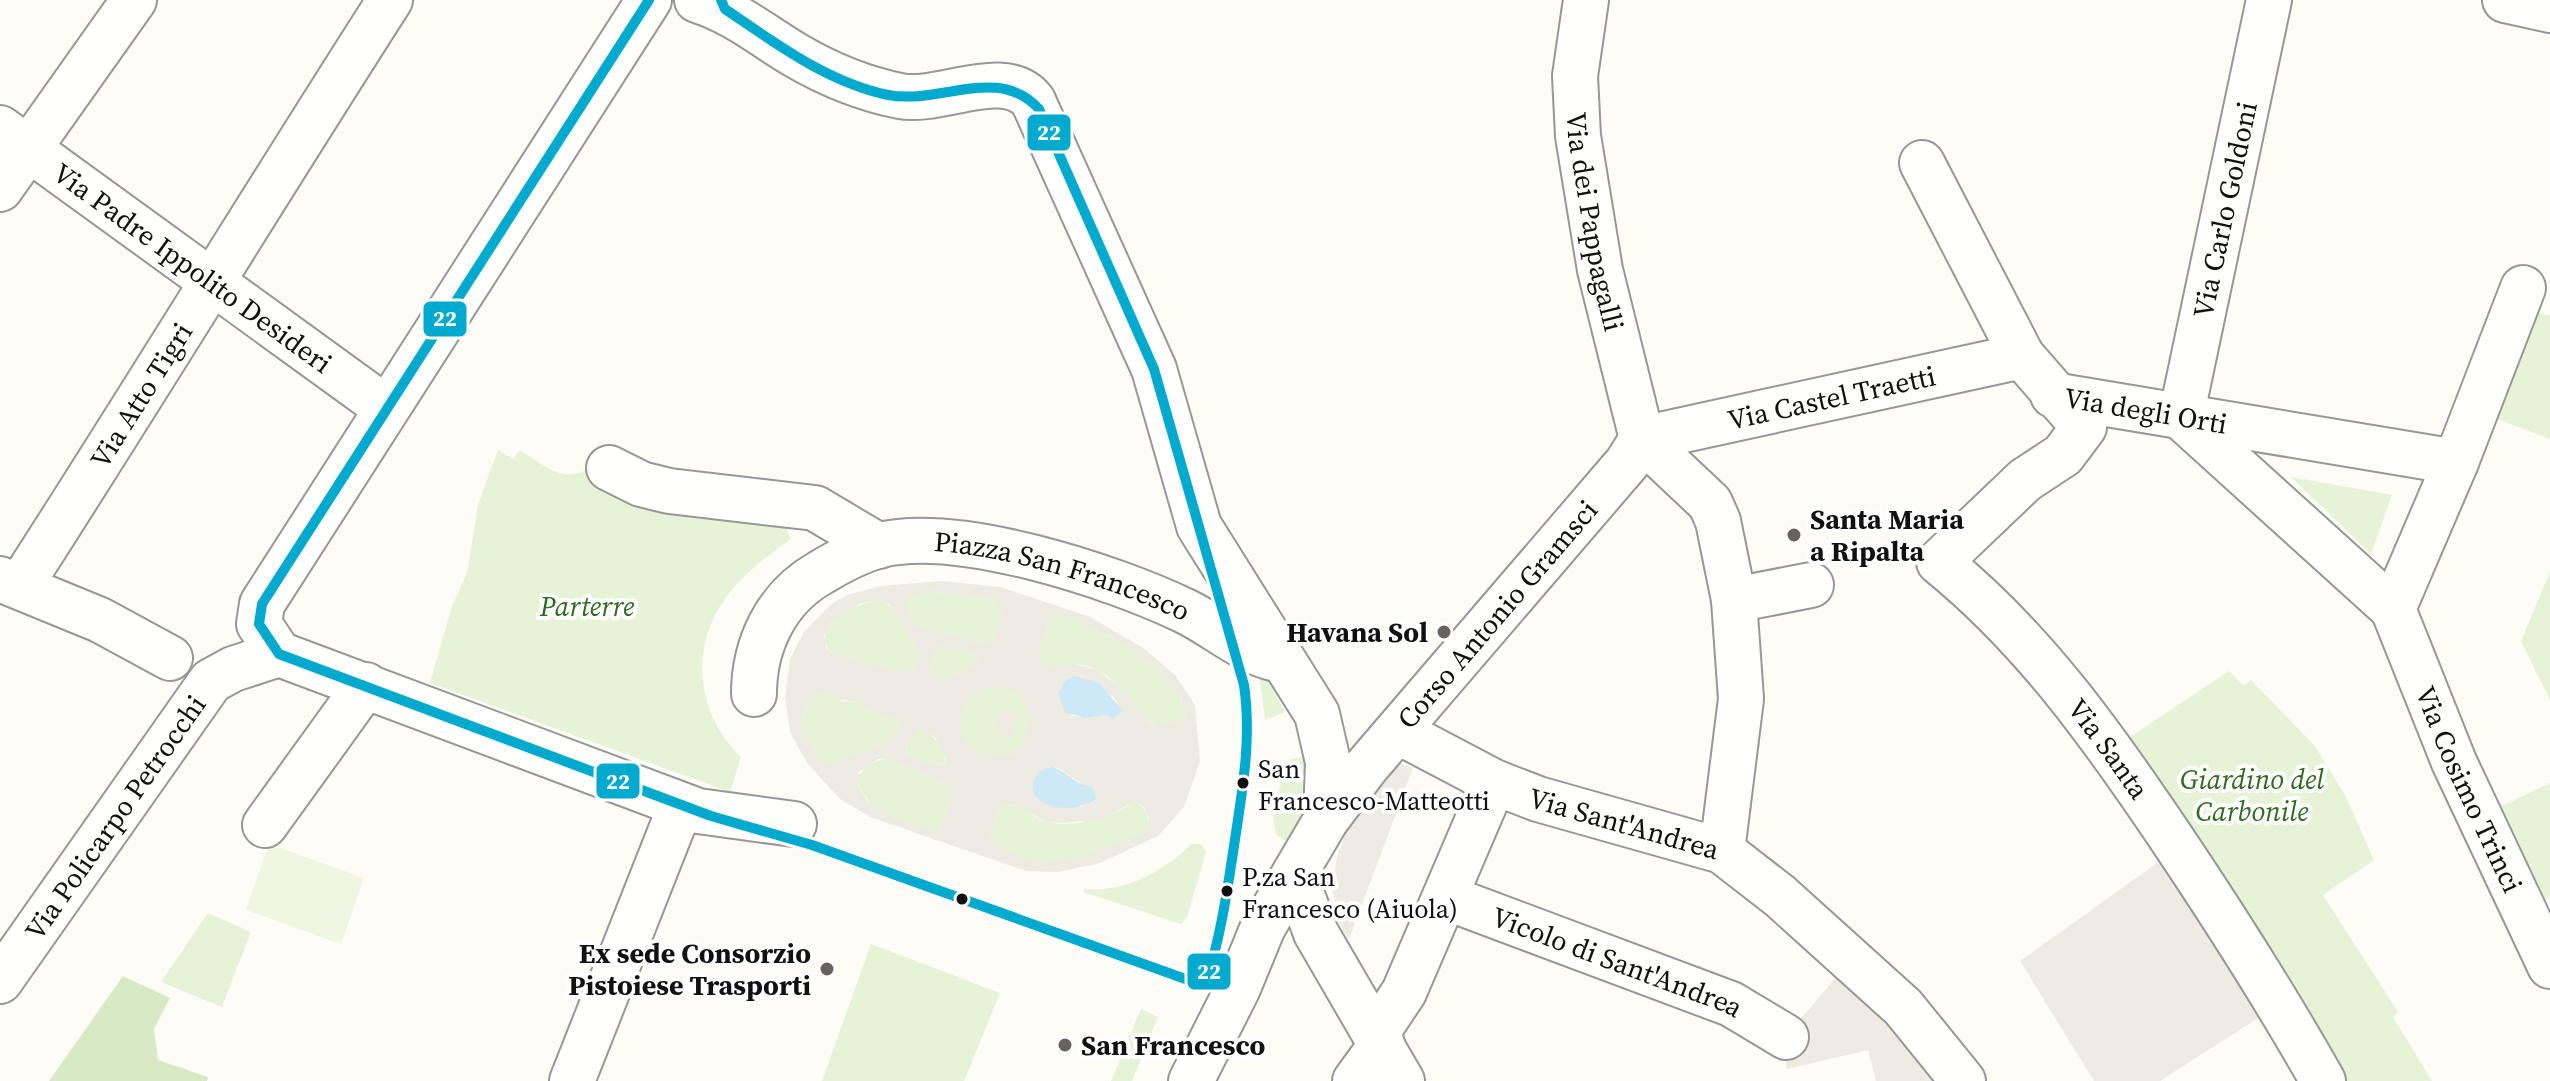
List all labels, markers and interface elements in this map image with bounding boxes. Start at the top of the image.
street label: Via Carlo Goldoni [2183,98,2266,321]
street label: Via dei Pappagalli [1558,111,1633,335]
line badge: 22 [1026,113,1072,152]
text: 22 [1037,117,1061,147]
street label: Via Padre Ippolito Desideri [45,154,340,382]
line badge: 22 [422,300,468,338]
text: 22 [433,303,457,333]
street label: Via Atto Tigri [81,315,201,475]
street label: Via Castel Traetti [1724,356,1939,439]
street label: Via degli Orti [2061,378,2230,443]
street label: Corso Antonio Gramsci [1388,492,1606,737]
place label: Santa Maria a Ripalta [1810,500,1964,570]
street label: Piazza San Francesco [933,522,1196,630]
marker: Santa Maria a Ripalta [1785,526,1803,544]
park label: Parterre [539,587,635,625]
place label: Havana Sol [1286,613,1428,651]
marker: Havana Sol [1435,623,1453,641]
street label: Via Cosimo Trinci [2407,680,2532,899]
street label: Via Policarpo Petrocchi [16,687,214,947]
street label: Via Santa [2059,690,2159,807]
place label: San Francesco-Matteotti [1258,751,1490,819]
park label: Giardino del Carbonile [2180,760,2324,830]
line badge: 22 [595,762,641,800]
text: 22 [606,766,630,796]
marker: San Francesco-Matteotti [1235,775,1251,791]
street label: Via Sant'Andrea [1525,778,1724,868]
place label: P.za San Francesco (Aiuola) [1242,859,1458,927]
marker: P.za San Francesco (Aiuola) [1219,883,1235,899]
unlabelled marker [954,891,970,907]
street label: Vicolo di Sant'Andrea [1487,897,1751,1026]
place label: Ex sede Consorzio Pistoiese Trasporti [568,934,811,1004]
line badge: 22 [1186,952,1232,991]
text: 22 [1197,956,1221,986]
marker: Ex sede Consorzio Pistoiese Trasporti [818,960,836,978]
place label: San Francesco [1081,1026,1266,1064]
marker: San Francesco [1056,1036,1074,1054]

